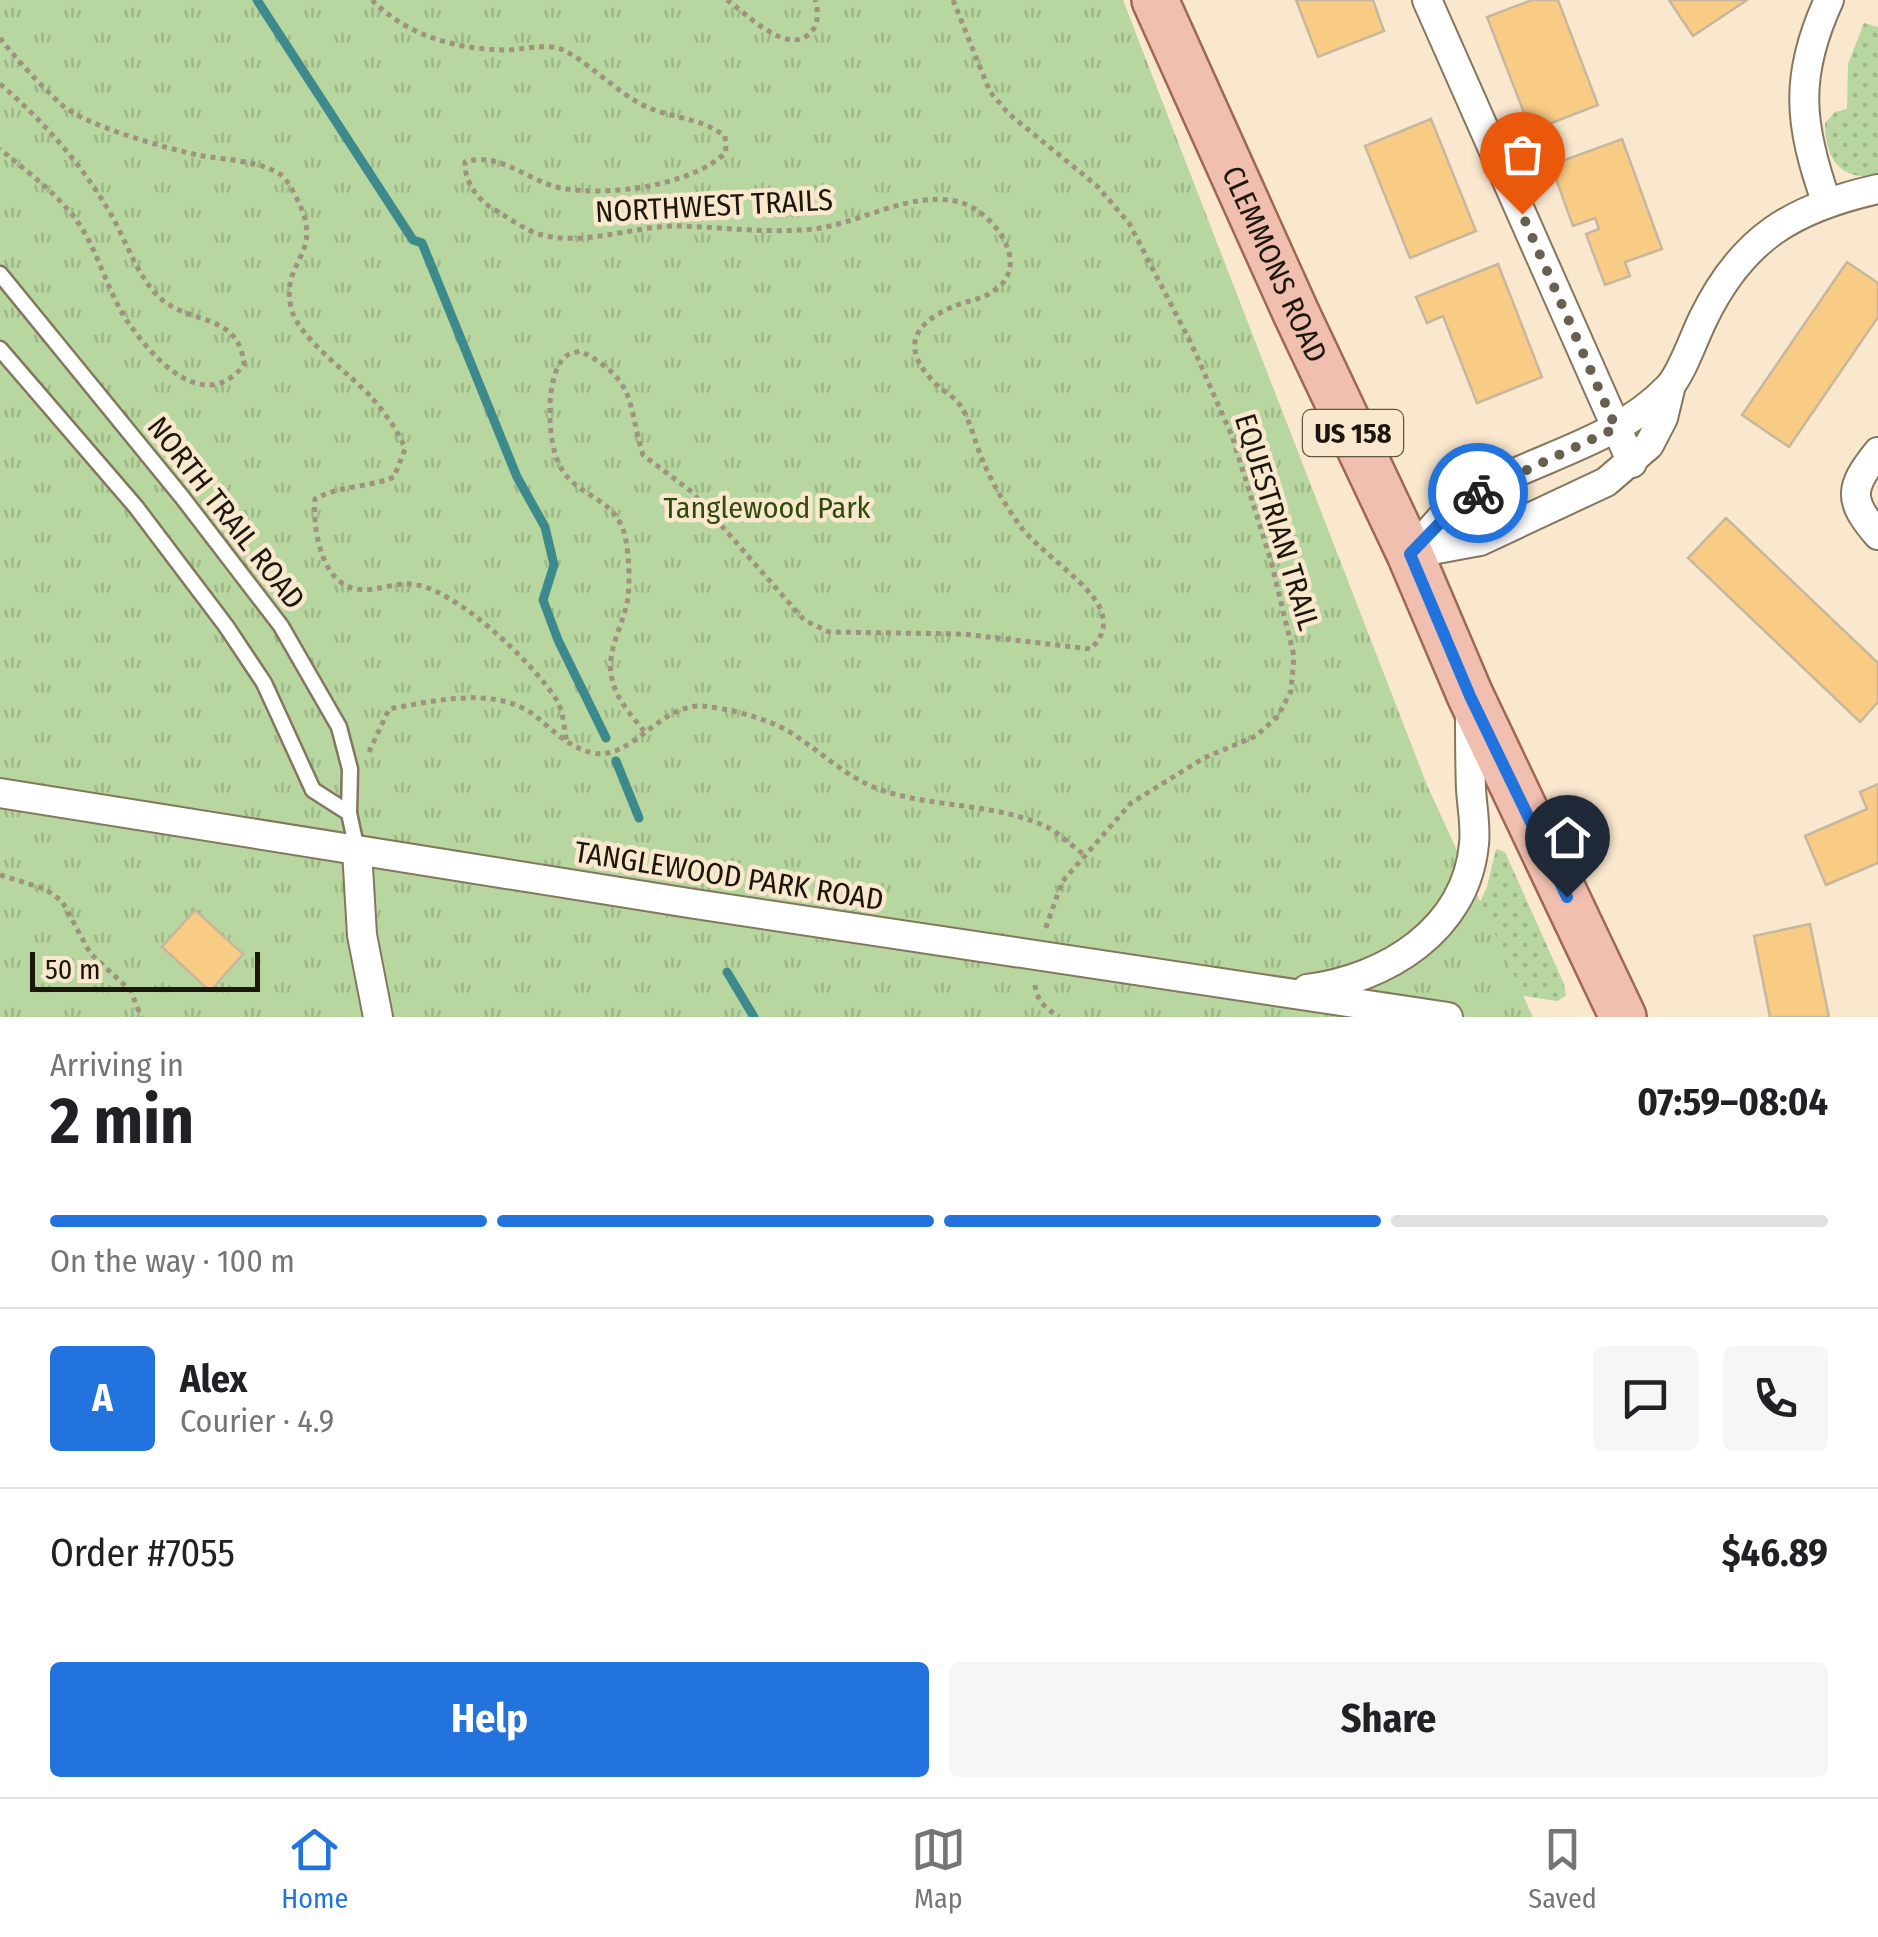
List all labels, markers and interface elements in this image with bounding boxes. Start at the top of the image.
pin [1480,112,1565,215]
icon: bag [1495,127,1550,182]
street label: CLEMMONS ROAD [1214,160,1335,368]
street label: NORTHWEST TRAILS [594,182,834,230]
street label: EQUESTRIAN TRAIL [1227,409,1327,635]
street label: NORTH TRAIL ROAD [140,410,312,616]
road number: US 158 [1303,410,1403,456]
courier [1428,443,1528,543]
icon: bike [1451,466,1506,521]
park label: Tanglewood Park [663,490,871,526]
pin [1525,795,1610,898]
icon: home [1540,810,1595,865]
street label: TANGLEWOOD PARK ROAD [572,834,886,918]
scale bar [30,947,260,991]
text: 50 m [45,953,101,986]
text: Arriving in [50,1046,184,1084]
text: 07:59–08:04 [1637,1079,1828,1125]
text: 2 min [50,1082,194,1160]
text: On the way · 100 m [50,1242,295,1280]
button: chat [1593,1346,1698,1451]
button: phone [1723,1346,1828,1451]
text: Alex [180,1356,247,1402]
text: A [92,1375,113,1421]
text: Courier · 4.9 [180,1402,334,1440]
text: Order #7055 [50,1530,235,1576]
text: $46.89 [1722,1530,1828,1576]
button: Help [50,1662,929,1777]
button: Share [949,1662,1828,1777]
tab: Home [281,1822,348,1915]
tab: Map [911,1822,966,1915]
tab: Saved [1528,1822,1597,1915]

